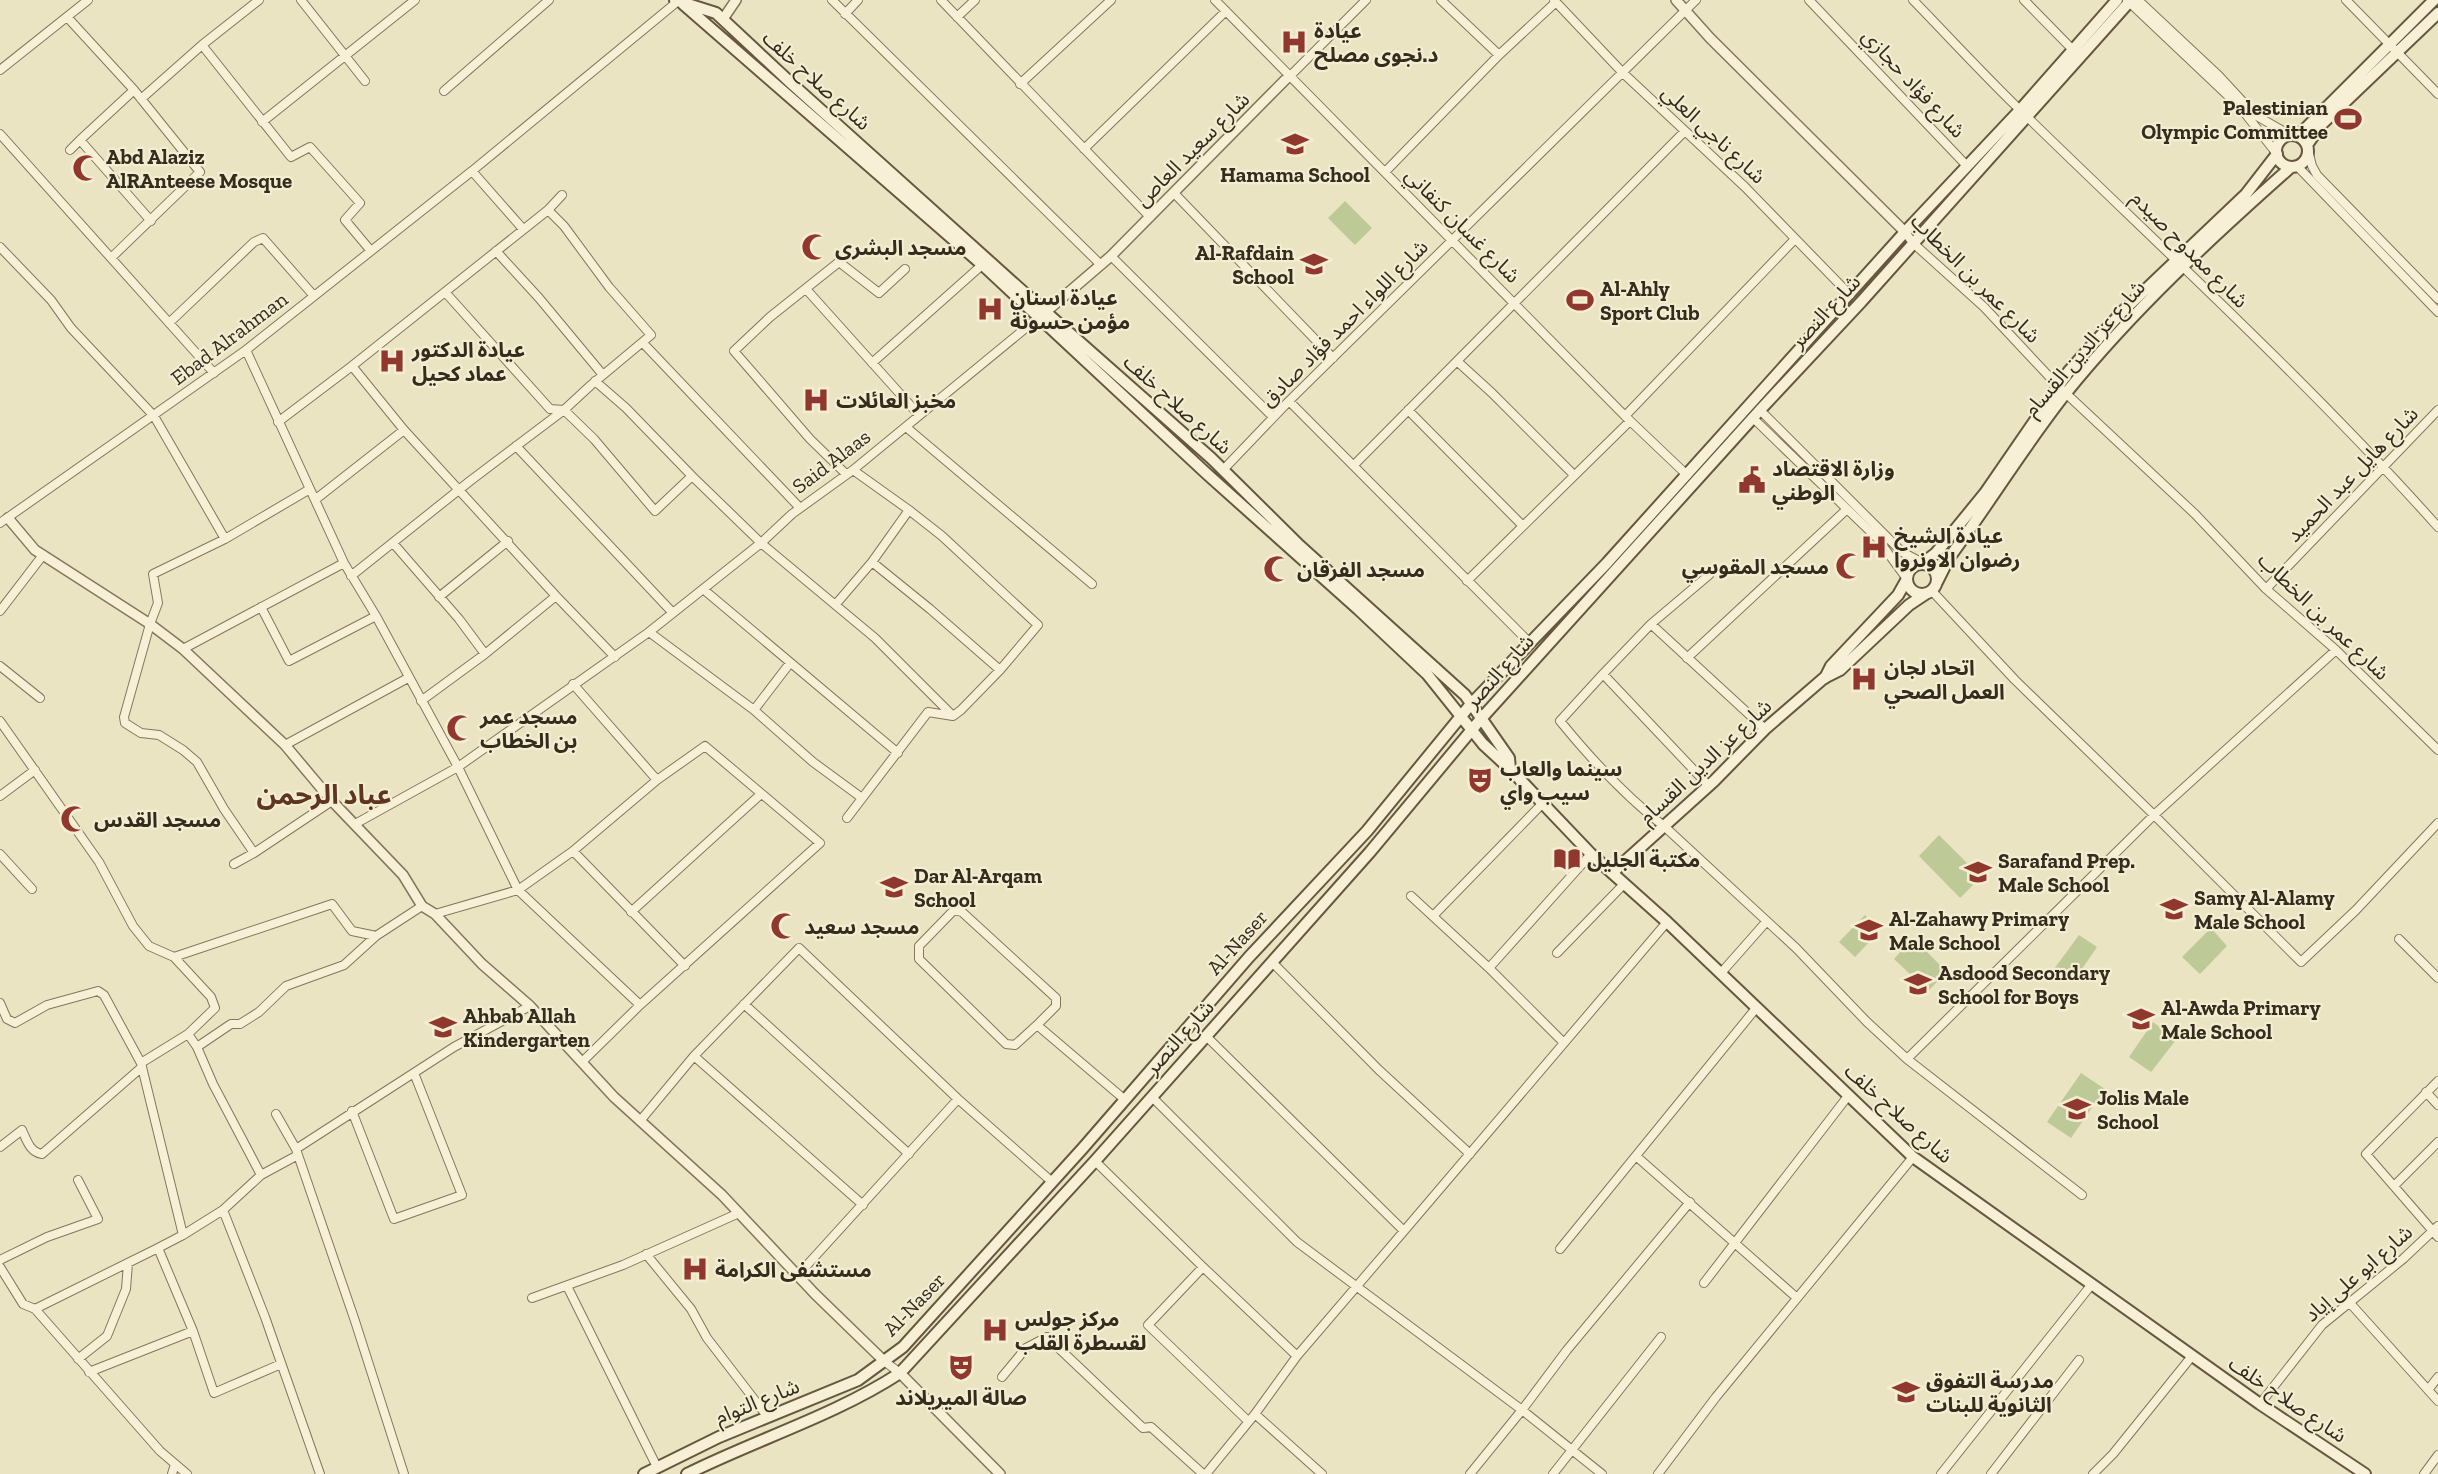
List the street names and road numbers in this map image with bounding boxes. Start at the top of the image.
street label: شارع فؤاد حجازي [1854,23,1971,145]
street label: شارع صلاح خلف [756,25,876,137]
street label: شارع ناجي العلي [1654,79,1771,191]
street label: شارع سعيد العاص [1129,86,1257,214]
street label: شارع غسان كنفاني [1397,162,1526,291]
street label: شارع ممدوح صيدم [2123,185,2254,316]
street label: شارع عمر بن الخطاب [1904,208,2046,350]
street label: شارع اللواء احمد فؤاد صادق [1255,234,1435,414]
street label: شارع النصر [1784,269,1868,356]
street label: شارع عز الدين القسام [2018,275,2153,424]
street label: Ebad Alrahman [166,286,292,390]
street label: شارع صلاح خلف [1117,349,1237,461]
street label: شارع هايل عبد الحميد [2281,401,2425,549]
street label: Said Alaas [787,423,875,499]
street label: شارع عمر بن الخطاب [2251,547,2395,687]
street label: شارع النصر [1458,629,1541,716]
street label: شارع عز الدين القسام [1633,693,1779,832]
street label: Al-Naser [1201,904,1273,980]
street label: شارع النصر [1138,995,1221,1082]
street label: شارع صلاح خلف [1838,1058,1958,1170]
street label: شارع ابو على إياد [2299,1219,2419,1329]
street label: Al-Naser [878,1267,950,1341]
street label: شارع صلاح خلف [2222,1350,2352,1450]
street label: شارع التوام [711,1373,804,1433]

